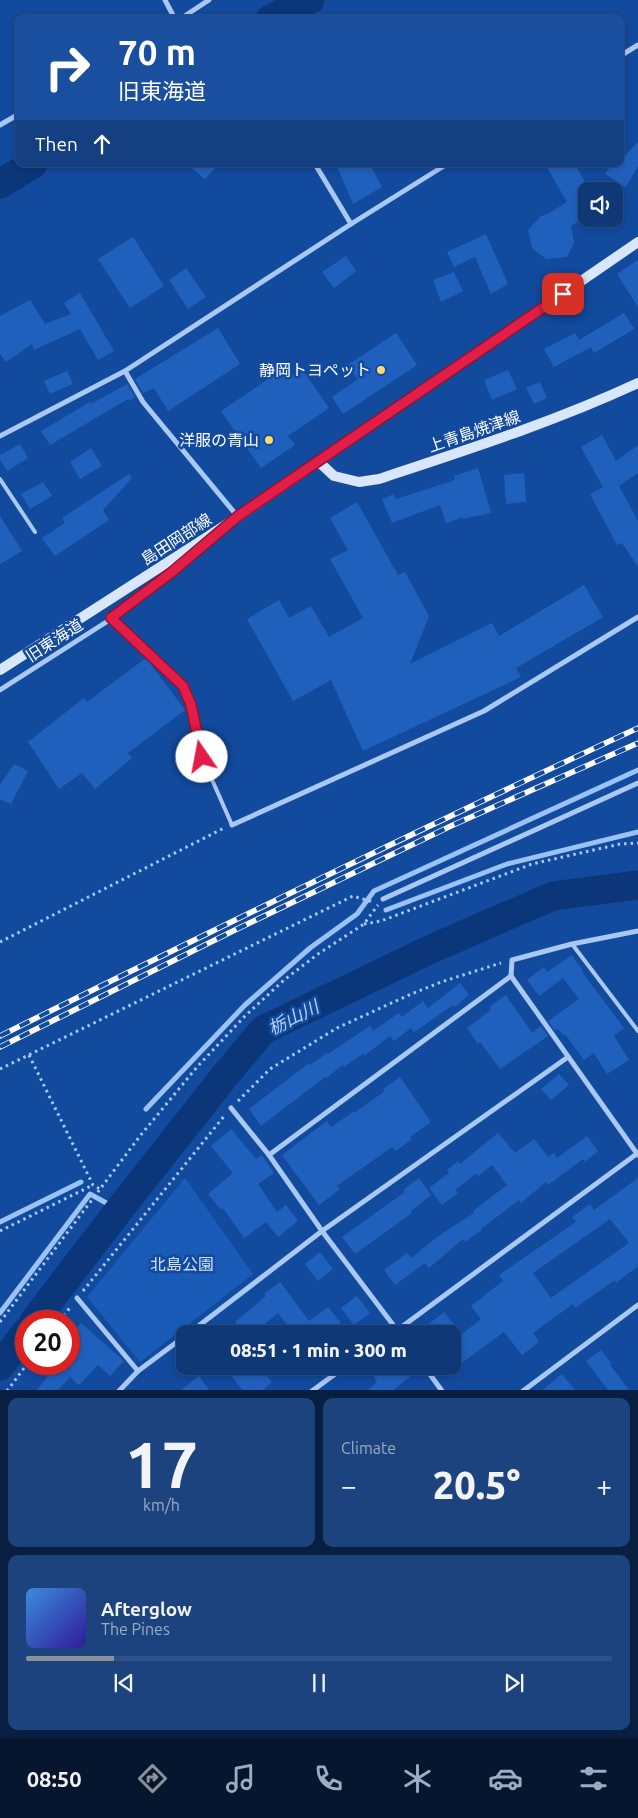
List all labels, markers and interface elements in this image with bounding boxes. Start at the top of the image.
text: 70 m [118,32,196,72]
icon: right [35,35,100,100]
text: 旧東海道 [118,78,206,103]
icon: ahead [88,130,116,158]
text: Then [35,133,78,155]
map controls [578,182,623,227]
button: sound [578,182,623,227]
pin [542,273,584,315]
icon: arrive [549,280,577,308]
place label: 静岡トヨペット [259,361,371,379]
marker: 静岡トヨペット [375,364,387,376]
street label: 上青島焼津線 [426,407,522,455]
place label: 洋服の青山 [179,431,259,449]
marker: 洋服の青山 [263,434,275,446]
street label: 島田岡部線 [138,510,214,568]
street label: 旧東海道 [22,615,86,665]
position arrow [175,730,227,782]
water label: 栃山川 [264,995,323,1038]
park label: 北島公園 [150,1255,214,1273]
speed limit sign: 20 [15,1310,80,1375]
text: 08:51 · 1 min · 300 m [230,1339,407,1361]
text: 17 [125,1427,198,1500]
text: Climate [341,1439,396,1457]
text: 20.5° [433,1464,520,1506]
text: − [341,1470,357,1501]
text: + [596,1470,612,1501]
text: km/h [143,1496,180,1514]
text: Afterglow [101,1598,192,1620]
text: The Pines [101,1620,170,1638]
icon: previous [110,1669,138,1697]
icon: pause [305,1669,333,1697]
icon: next [500,1669,528,1697]
icon: directions [135,1761,170,1796]
icon: music [223,1761,258,1796]
icon: phone [311,1761,346,1796]
icon: climate [400,1761,435,1796]
icon: car [488,1761,523,1796]
icon: filters [576,1761,611,1796]
text: 08:50 [27,1766,82,1791]

